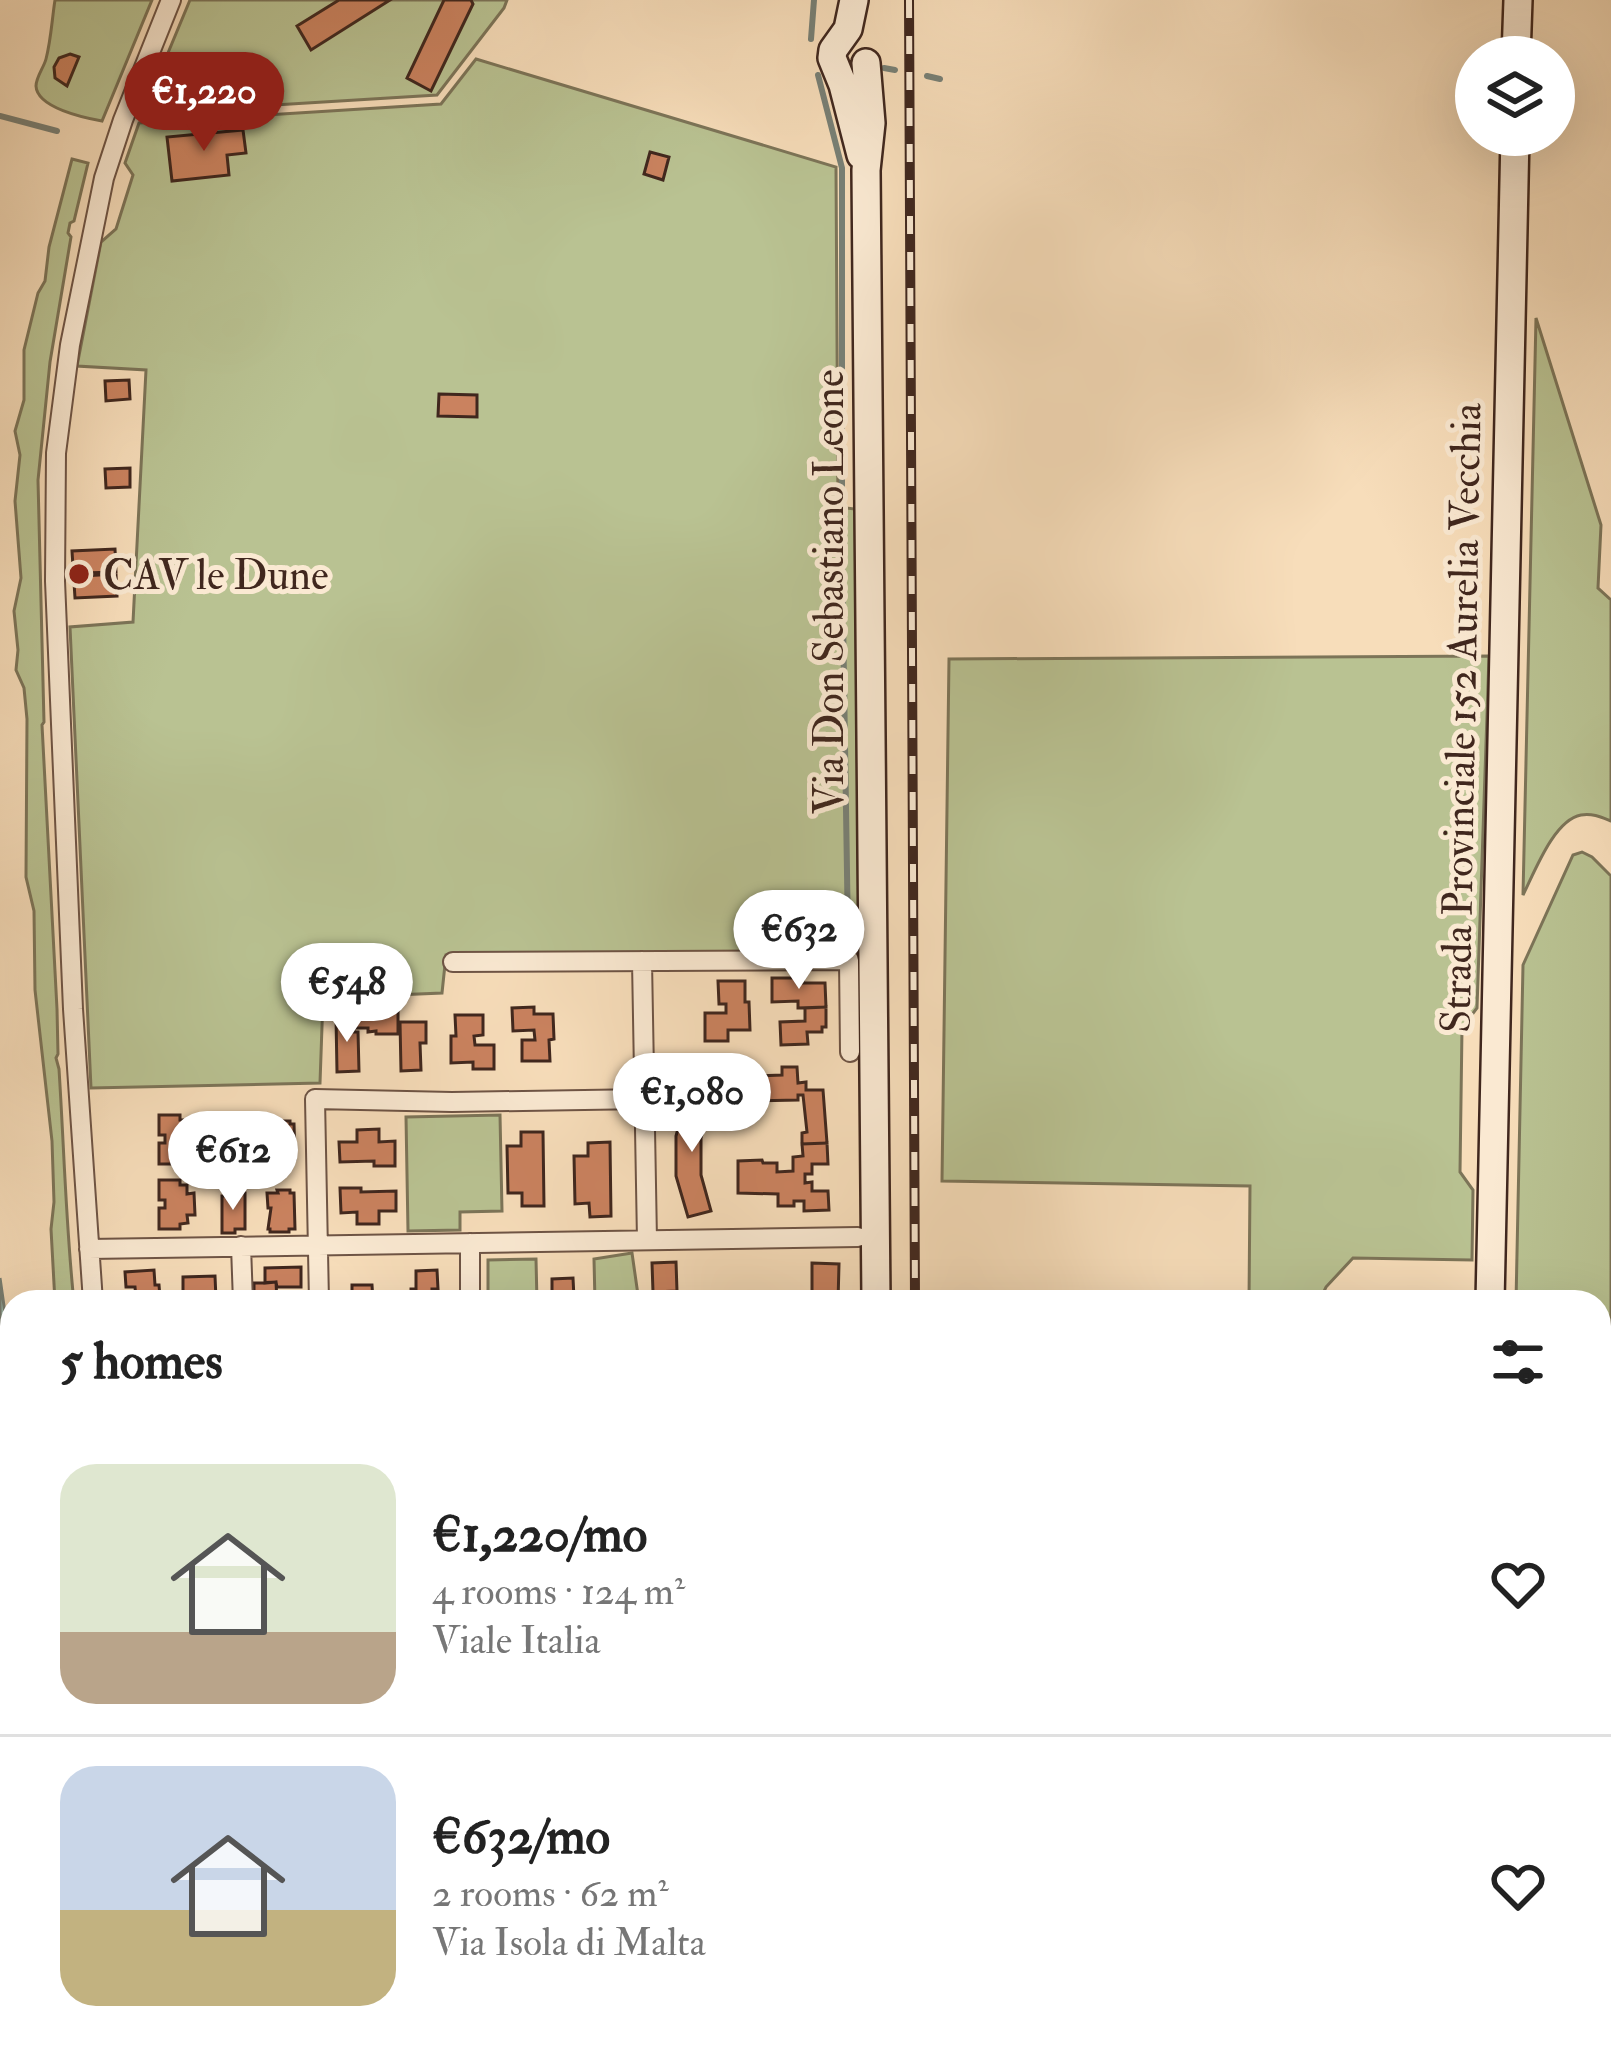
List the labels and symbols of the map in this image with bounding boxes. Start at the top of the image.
pin: €1,220 [106,52,302,154]
street label: Via Don Sebastiano Leone [804,369,856,815]
street label: Strada Provinciale 152 Aurelia Vecchia [1431,402,1494,1033]
place label: CAV le Dune [103,550,329,602]
marker: CAV le Dune [66,561,92,587]
pin: €632 [728,890,870,992]
pin: €548 [276,943,418,1045]
pin: €1,080 [594,1053,790,1155]
pin: €612 [162,1111,304,1213]

